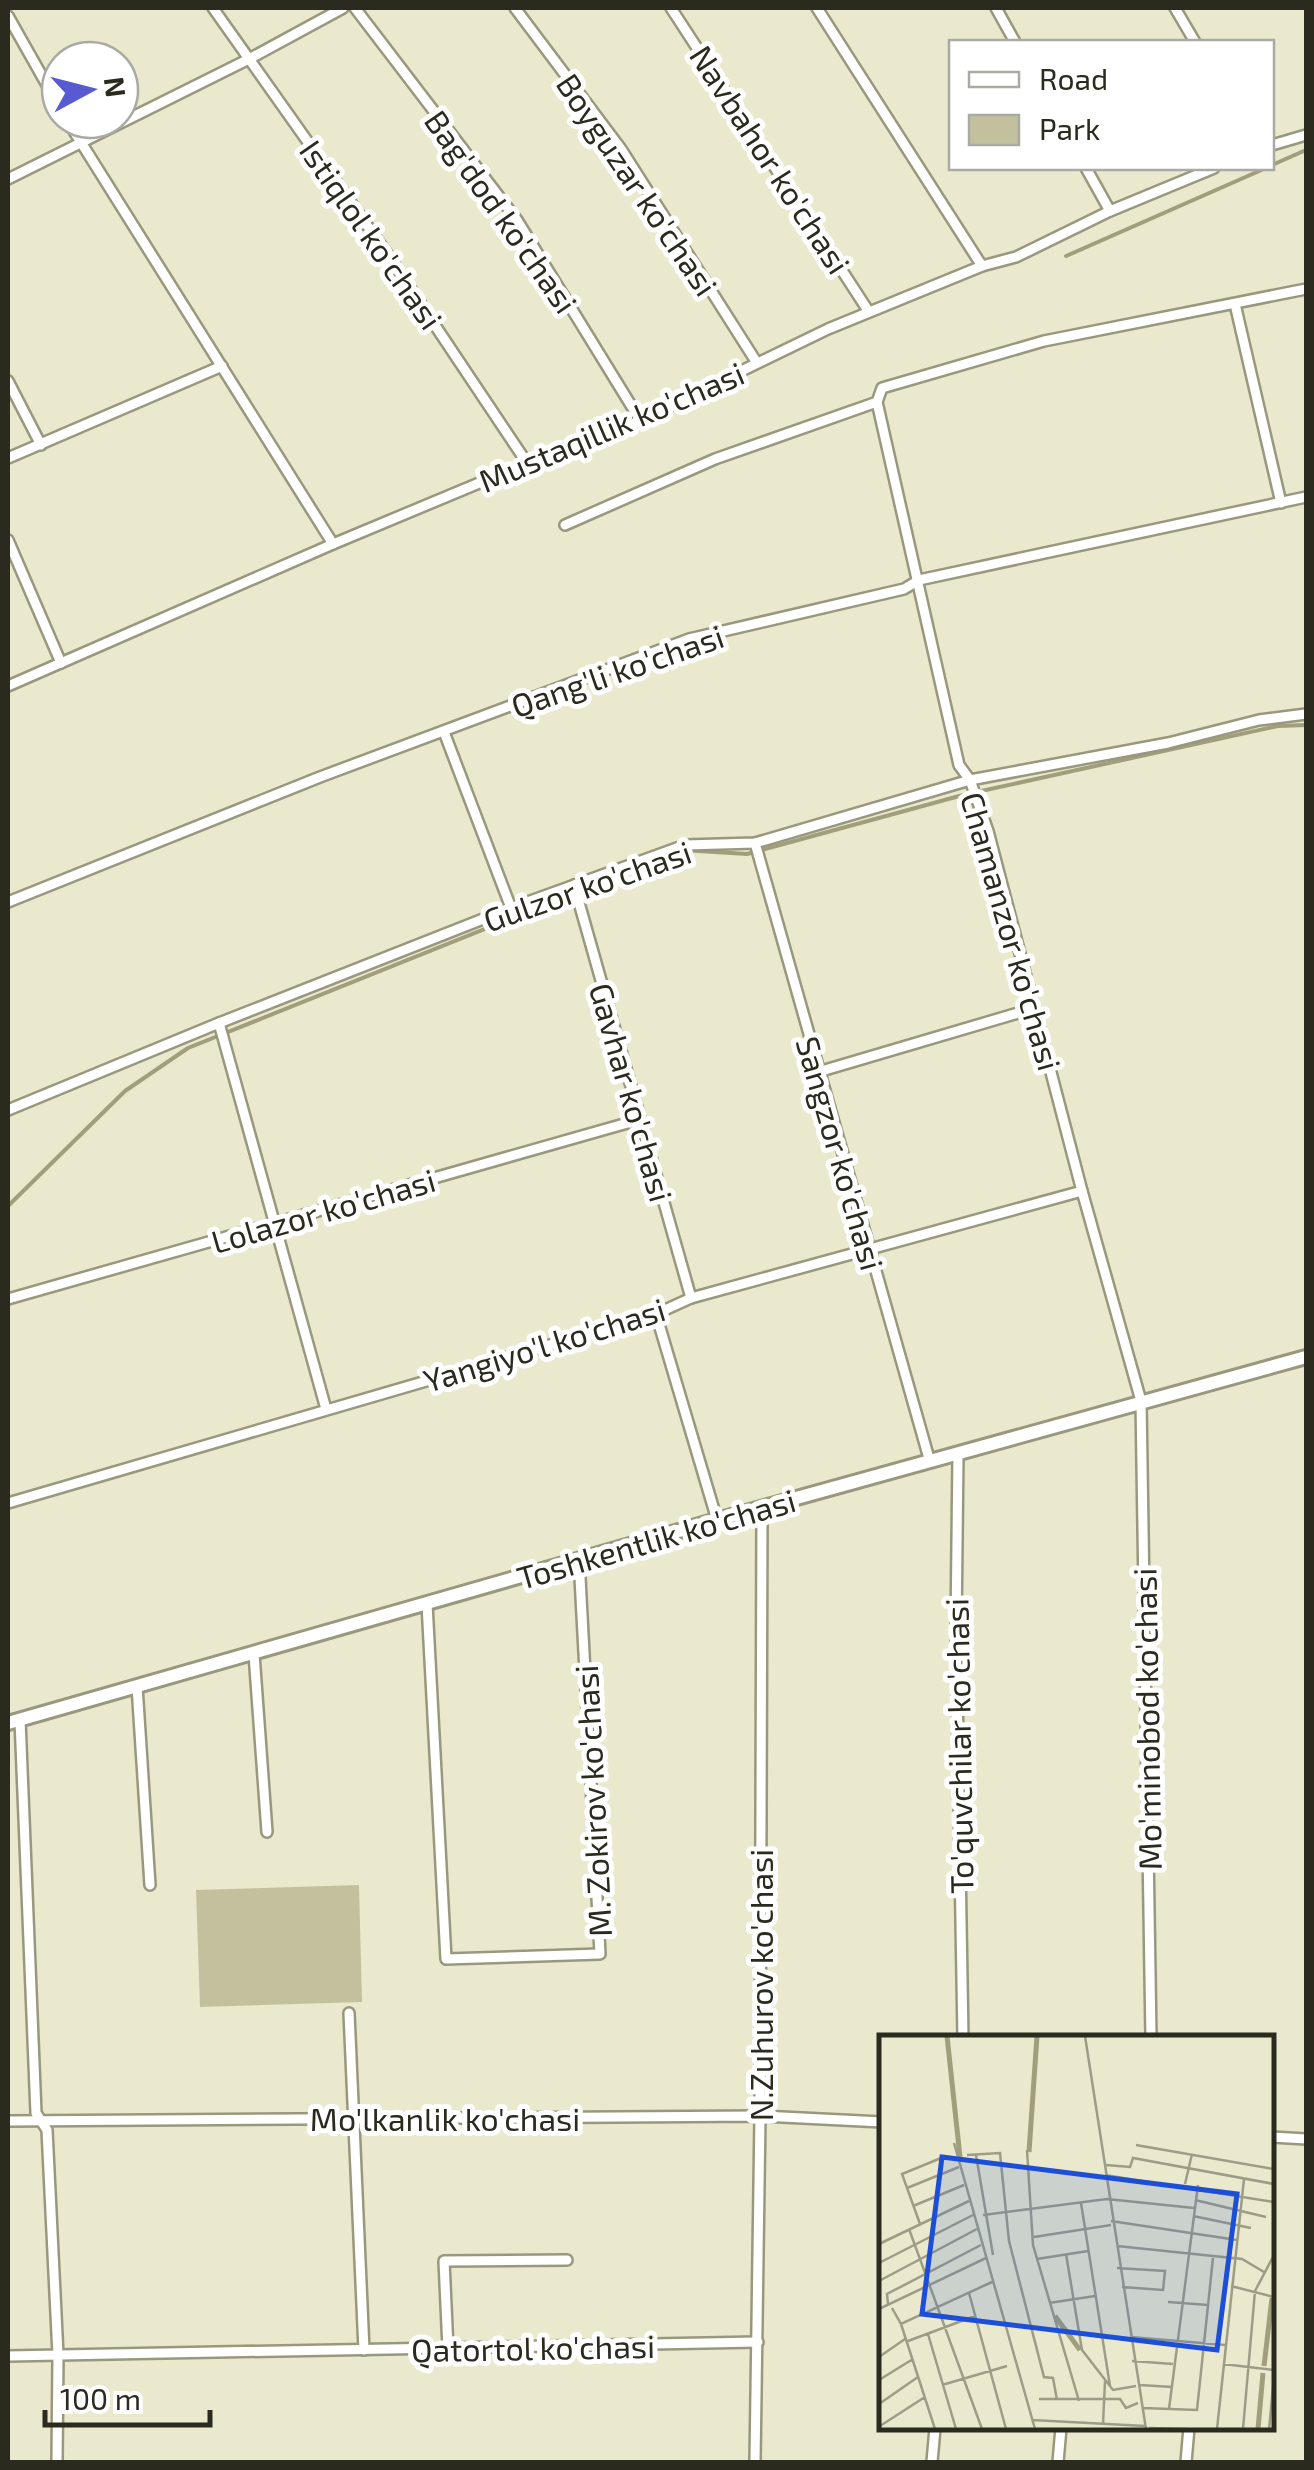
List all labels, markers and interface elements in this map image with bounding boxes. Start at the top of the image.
street label: Navbahor ko'chasi [683,38,859,280]
north arrow [40,40,140,140]
legend [949,40,1274,170]
text: Road [1039,60,1108,96]
street label: Boyguzar ko'chasi [550,66,726,302]
text: N [98,75,134,99]
street label: Bag'dod ko'chasi [418,102,586,320]
text: Park [1039,110,1100,146]
street label: Istiqlol ko'chasi [293,132,451,336]
street label: Mustaqillik ko'chasi [473,353,749,499]
street label: Qang'li ko'chasi [506,616,729,725]
street label: Chamanzor ko'chasi [954,787,1070,1075]
street label: Gulzor ko'chasi [478,832,696,938]
street label: Gavhar ko'chasi [583,978,681,1206]
street label: Sangzor ko'chasi [789,1032,893,1274]
street label: Lolazor ko'chasi [207,1160,439,1260]
street label: Yangiyo'l ko'chasi [419,1289,669,1399]
street label: Toshkentlik ko'chasi [512,1480,800,1596]
street label: Mo'minobod ko'chasi [1124,1567,1168,1871]
street label: To'quvchilar ko'chasi [936,1598,980,1894]
street label: M. Zokirov ko'chasi [566,1664,618,1938]
street label: N.Zuhurov ko'chasi [741,1849,779,2121]
inset map [879,2035,1274,2430]
street label: Mo'lkanlik ko'chasi [310,2099,580,2137]
street label: Qatortol ko'chasi [411,2326,655,2369]
scale bar [45,2365,210,2427]
text: 100 m [60,2380,141,2416]

